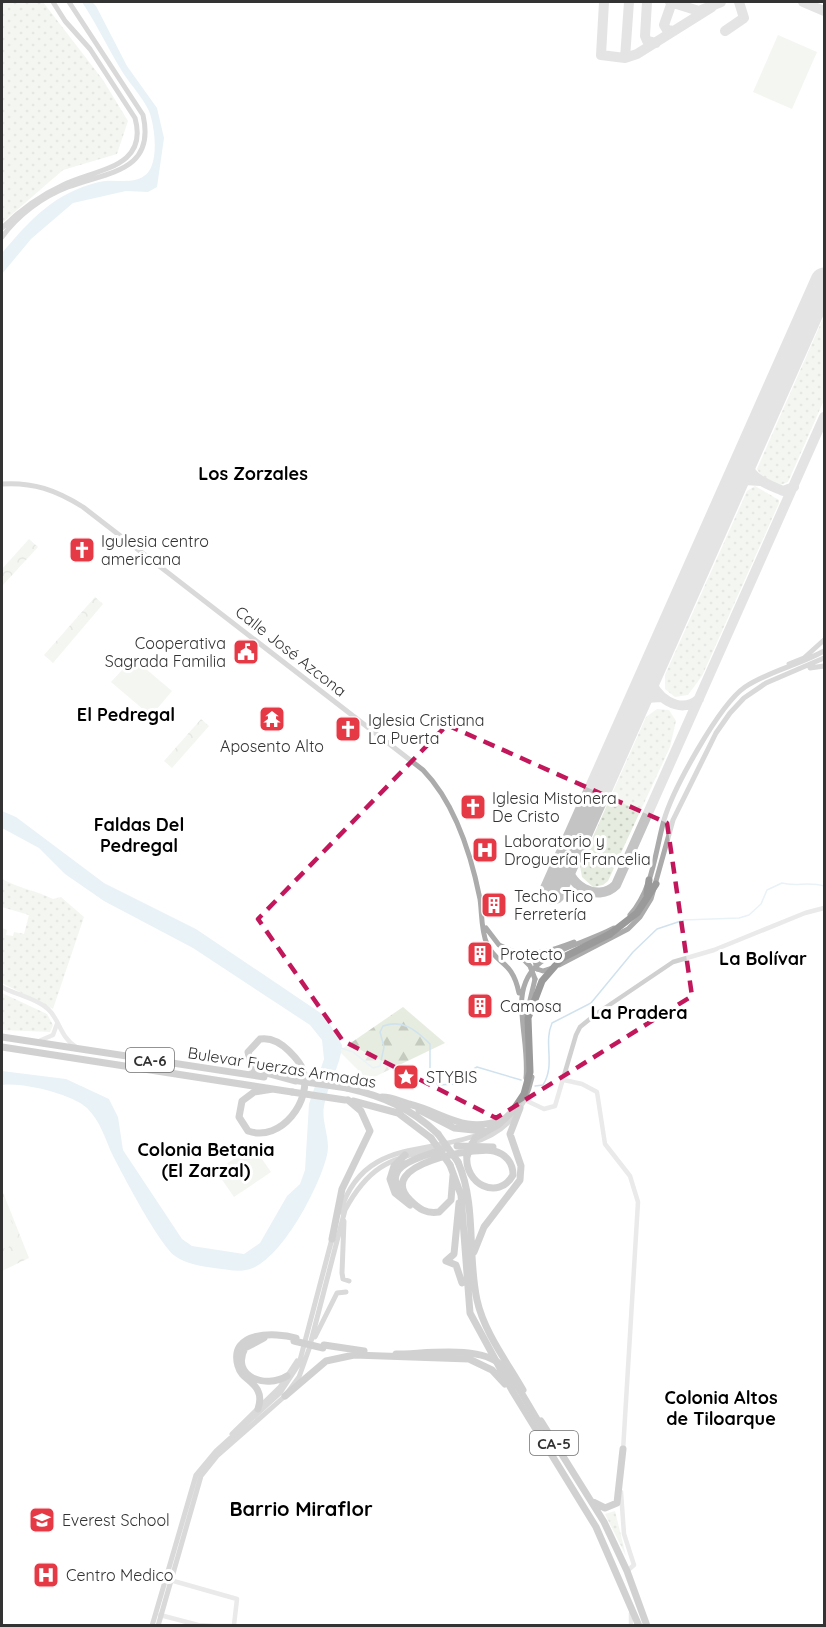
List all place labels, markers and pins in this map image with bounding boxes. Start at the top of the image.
place label: Igulesia centro americana [101,531,209,569]
church icon: Igulesia centro americana [67,535,97,565]
place label: Cooperativa Sagrada Familia [105,633,226,671]
public building icon: Cooperativa Sagrada Familia [231,637,261,667]
temple icon: Aposento Alto [257,704,287,734]
place label: Iglesia Cristiana La Puerta [368,710,485,748]
church icon: Iglesia Cristiana La Puerta [333,714,363,744]
place label: Aposento Alto [220,736,324,756]
place label: Iglesia Mistonera De Cristo [492,788,617,826]
church icon: Iglesia Mistonera De Cristo [458,792,488,822]
place label: Laboratorio y Droguería Francelia [504,831,651,869]
hospital icon: Laboratorio y Droguería Francelia [470,835,500,865]
place label: Techo Tico Ferretería [514,886,593,924]
building icon: Techo Tico Ferretería [479,890,509,920]
building icon: Protecto [465,939,495,969]
place label: Protecto [500,944,563,964]
building icon: Camosa [465,991,495,1021]
place label: Camosa [500,996,562,1016]
place icon: STYBIS [391,1062,421,1092]
place label: STYBIS [426,1067,477,1087]
school or university icon: Everest School [27,1505,57,1535]
place label: Everest School [62,1510,170,1530]
hospital icon: Centro Medico [31,1560,61,1590]
place label: Centro Medico [66,1565,173,1585]

